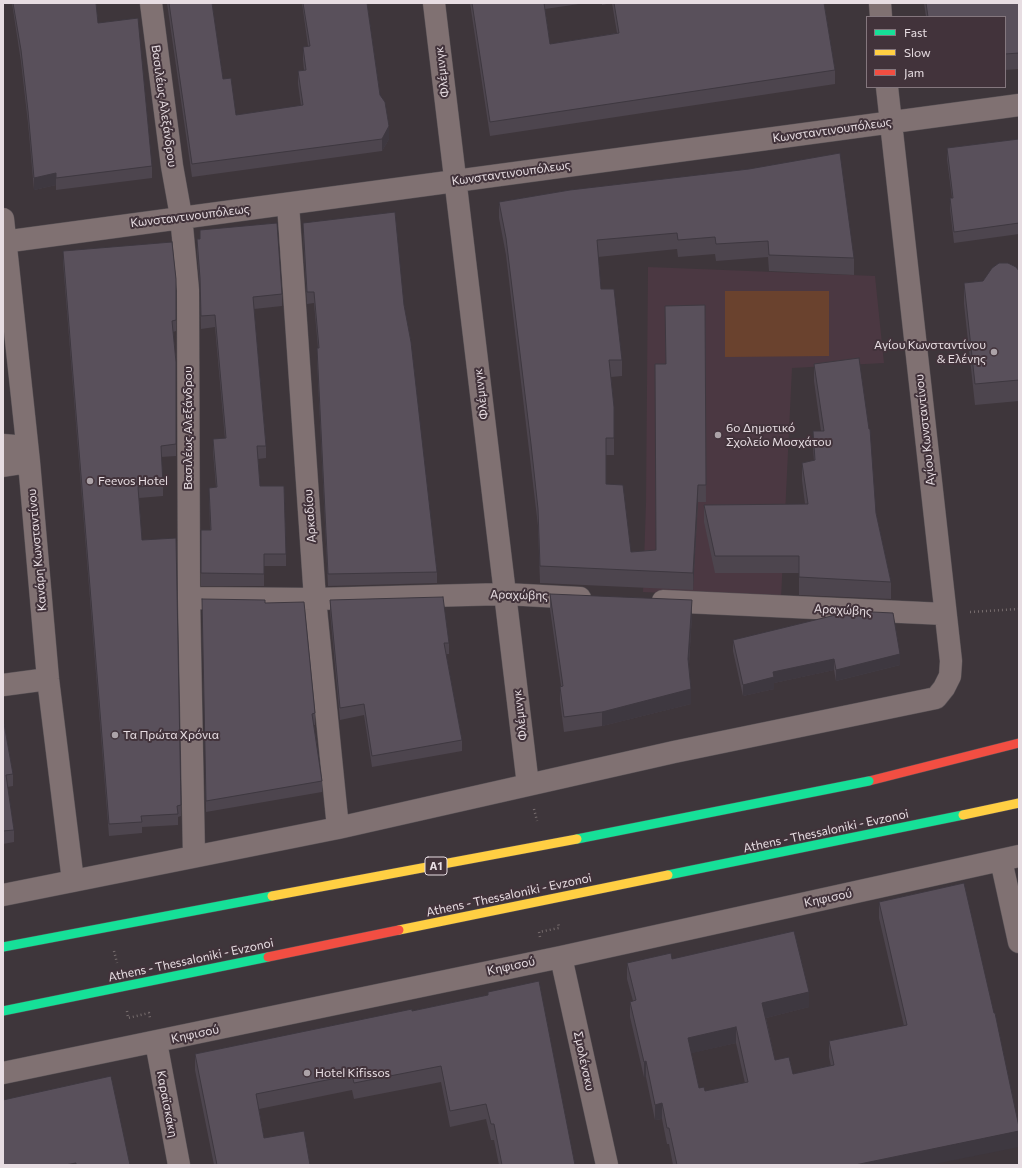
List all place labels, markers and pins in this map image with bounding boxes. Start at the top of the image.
place label: Αγίου Κωνσταντίνου & Ελένης [874,338,986,366]
marker: Αγίου Κωνσταντίνου & Ελένης [989,347,999,357]
place label: 6ο Δημοτικό Σχολείο Μοσχάτου [726,421,831,449]
marker: 6ο Δημοτικό Σχολείο Μοσχάτου [713,430,723,440]
place label: Feevos Hotel [98,474,168,488]
marker: Feevos Hotel [85,476,95,486]
place label: Τα Πρώτα Χρόνια [123,728,219,742]
marker: Τα Πρώτα Χρόνια [110,730,120,740]
place label: Hotel Kifissos [315,1066,390,1080]
marker: Hotel Kifissos [302,1068,312,1078]

